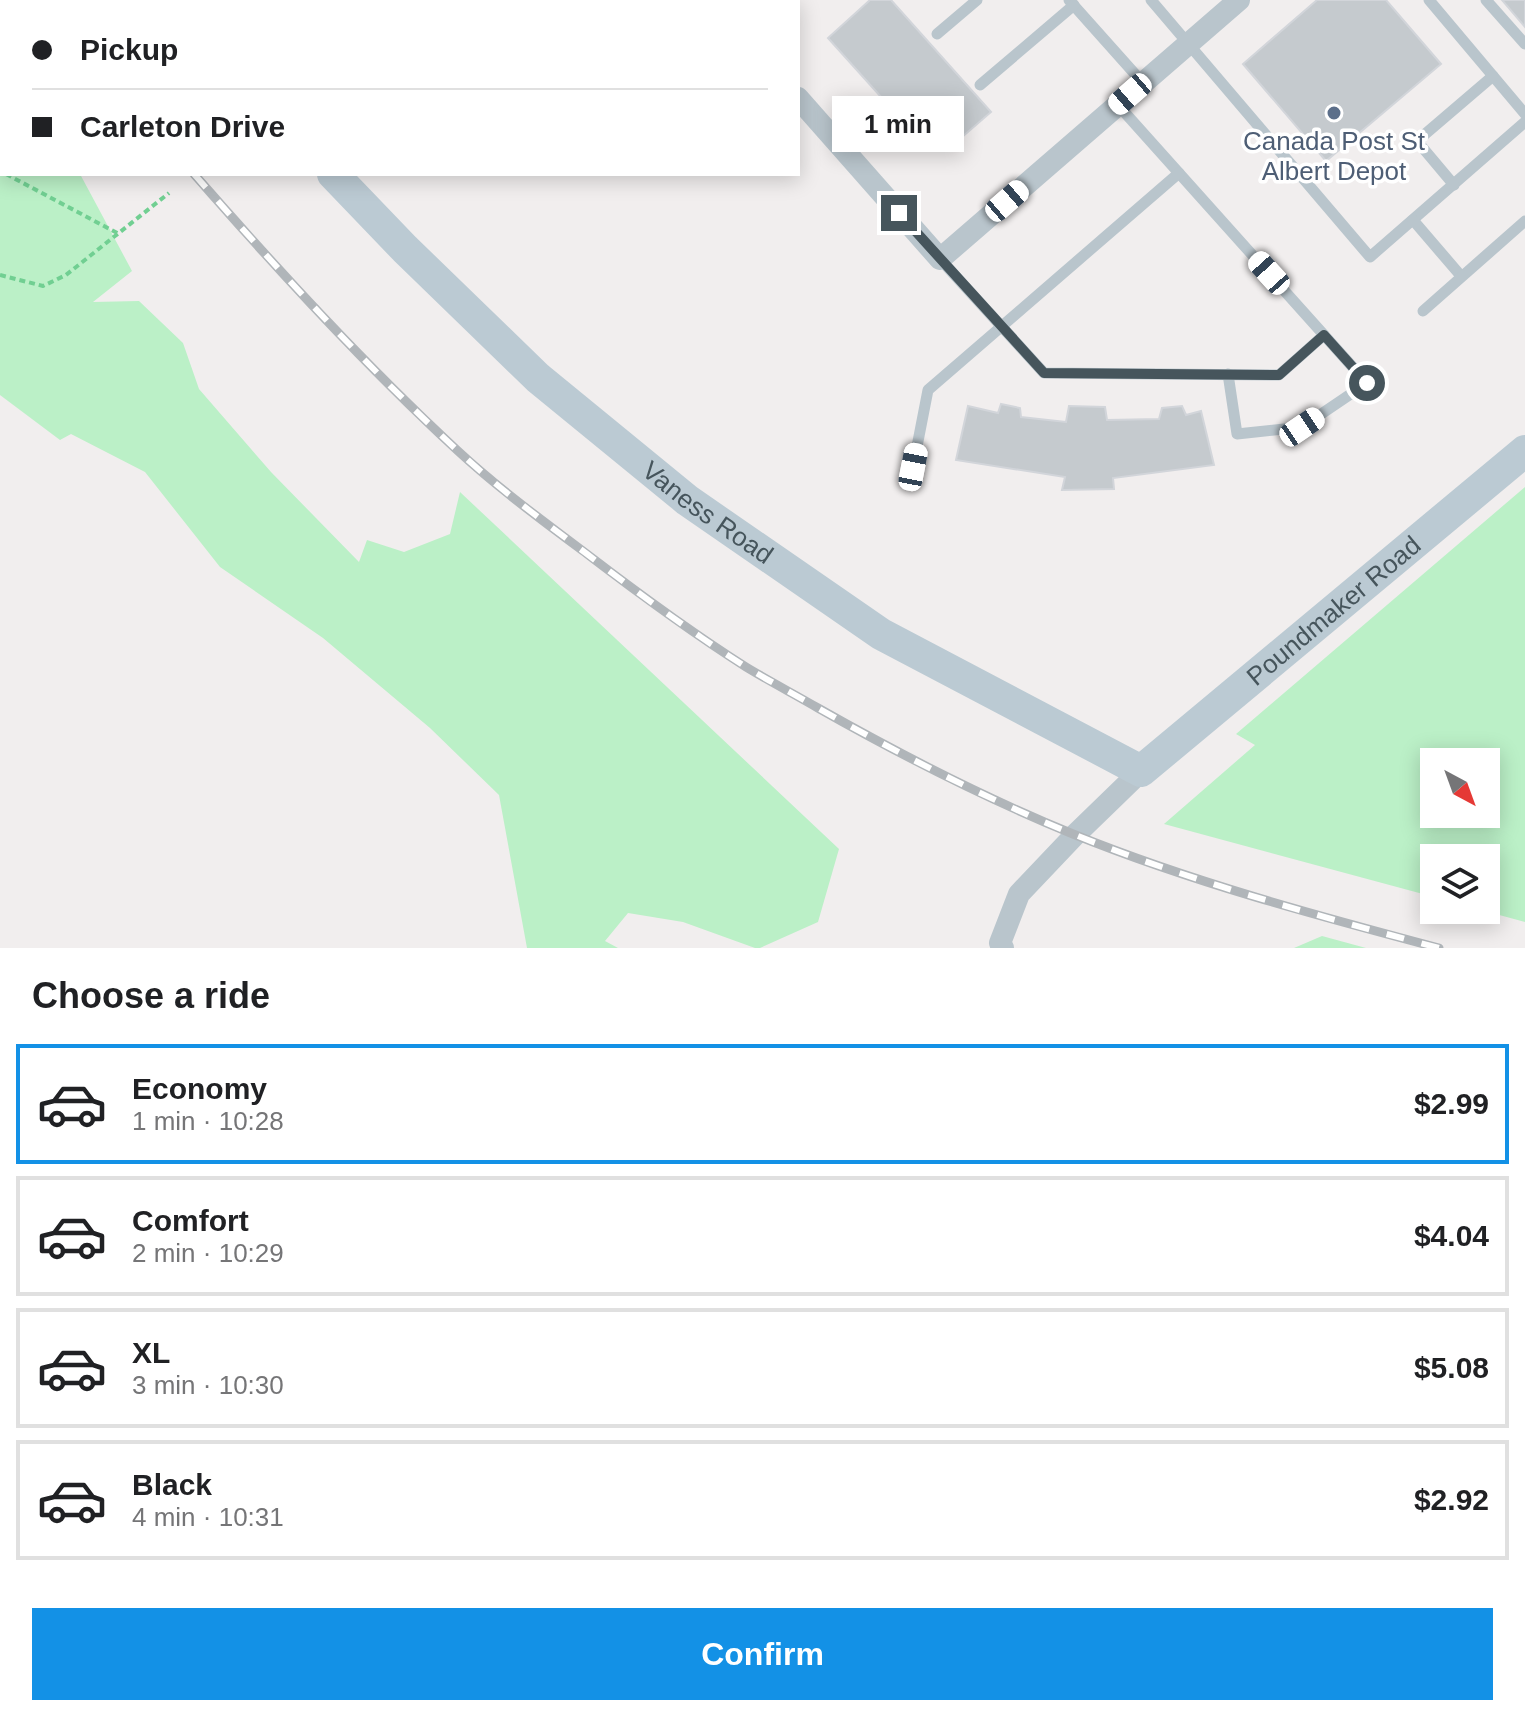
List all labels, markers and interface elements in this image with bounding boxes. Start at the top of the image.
text: Pickup [80,33,178,66]
car [1104,69,1156,119]
callout: 1 min [833,97,965,153]
marker: Canada Post St Albert Depot [1325,104,1343,122]
text: 1 min [864,109,932,139]
text: Carleton Drive [80,110,285,143]
place label: Canada Post St Albert Depot [1243,126,1426,186]
car [981,176,1033,226]
route end [881,195,917,231]
car [1244,247,1294,299]
route start [1349,365,1385,401]
car [1275,404,1329,450]
car [897,441,929,493]
street label: Vaness Road [637,455,779,570]
street label: Poundmaker Road [1241,530,1426,692]
north arrow [1420,748,1500,828]
map controls [1420,748,1500,924]
button: layers [1420,844,1500,924]
text: Choose a ride [32,975,270,1016]
icon: car [36,1068,108,1140]
text: Economy [132,1072,267,1105]
text: $2.99 [1414,1087,1489,1120]
text: 1 min · 10:28 [132,1106,284,1136]
icon: car [36,1200,108,1272]
text: Comfort [132,1204,249,1237]
text: $4.04 [1414,1219,1489,1252]
text: 2 min · 10:29 [132,1238,284,1268]
icon: car [36,1332,108,1404]
text: XL [132,1336,170,1369]
text: $5.08 [1414,1351,1489,1384]
text: 3 min · 10:30 [132,1370,284,1400]
icon: car [36,1464,108,1536]
text: Black [132,1468,212,1501]
text: $2.92 [1414,1483,1489,1516]
text: 4 min · 10:31 [132,1502,284,1532]
button: Confirm [32,1608,1493,1700]

